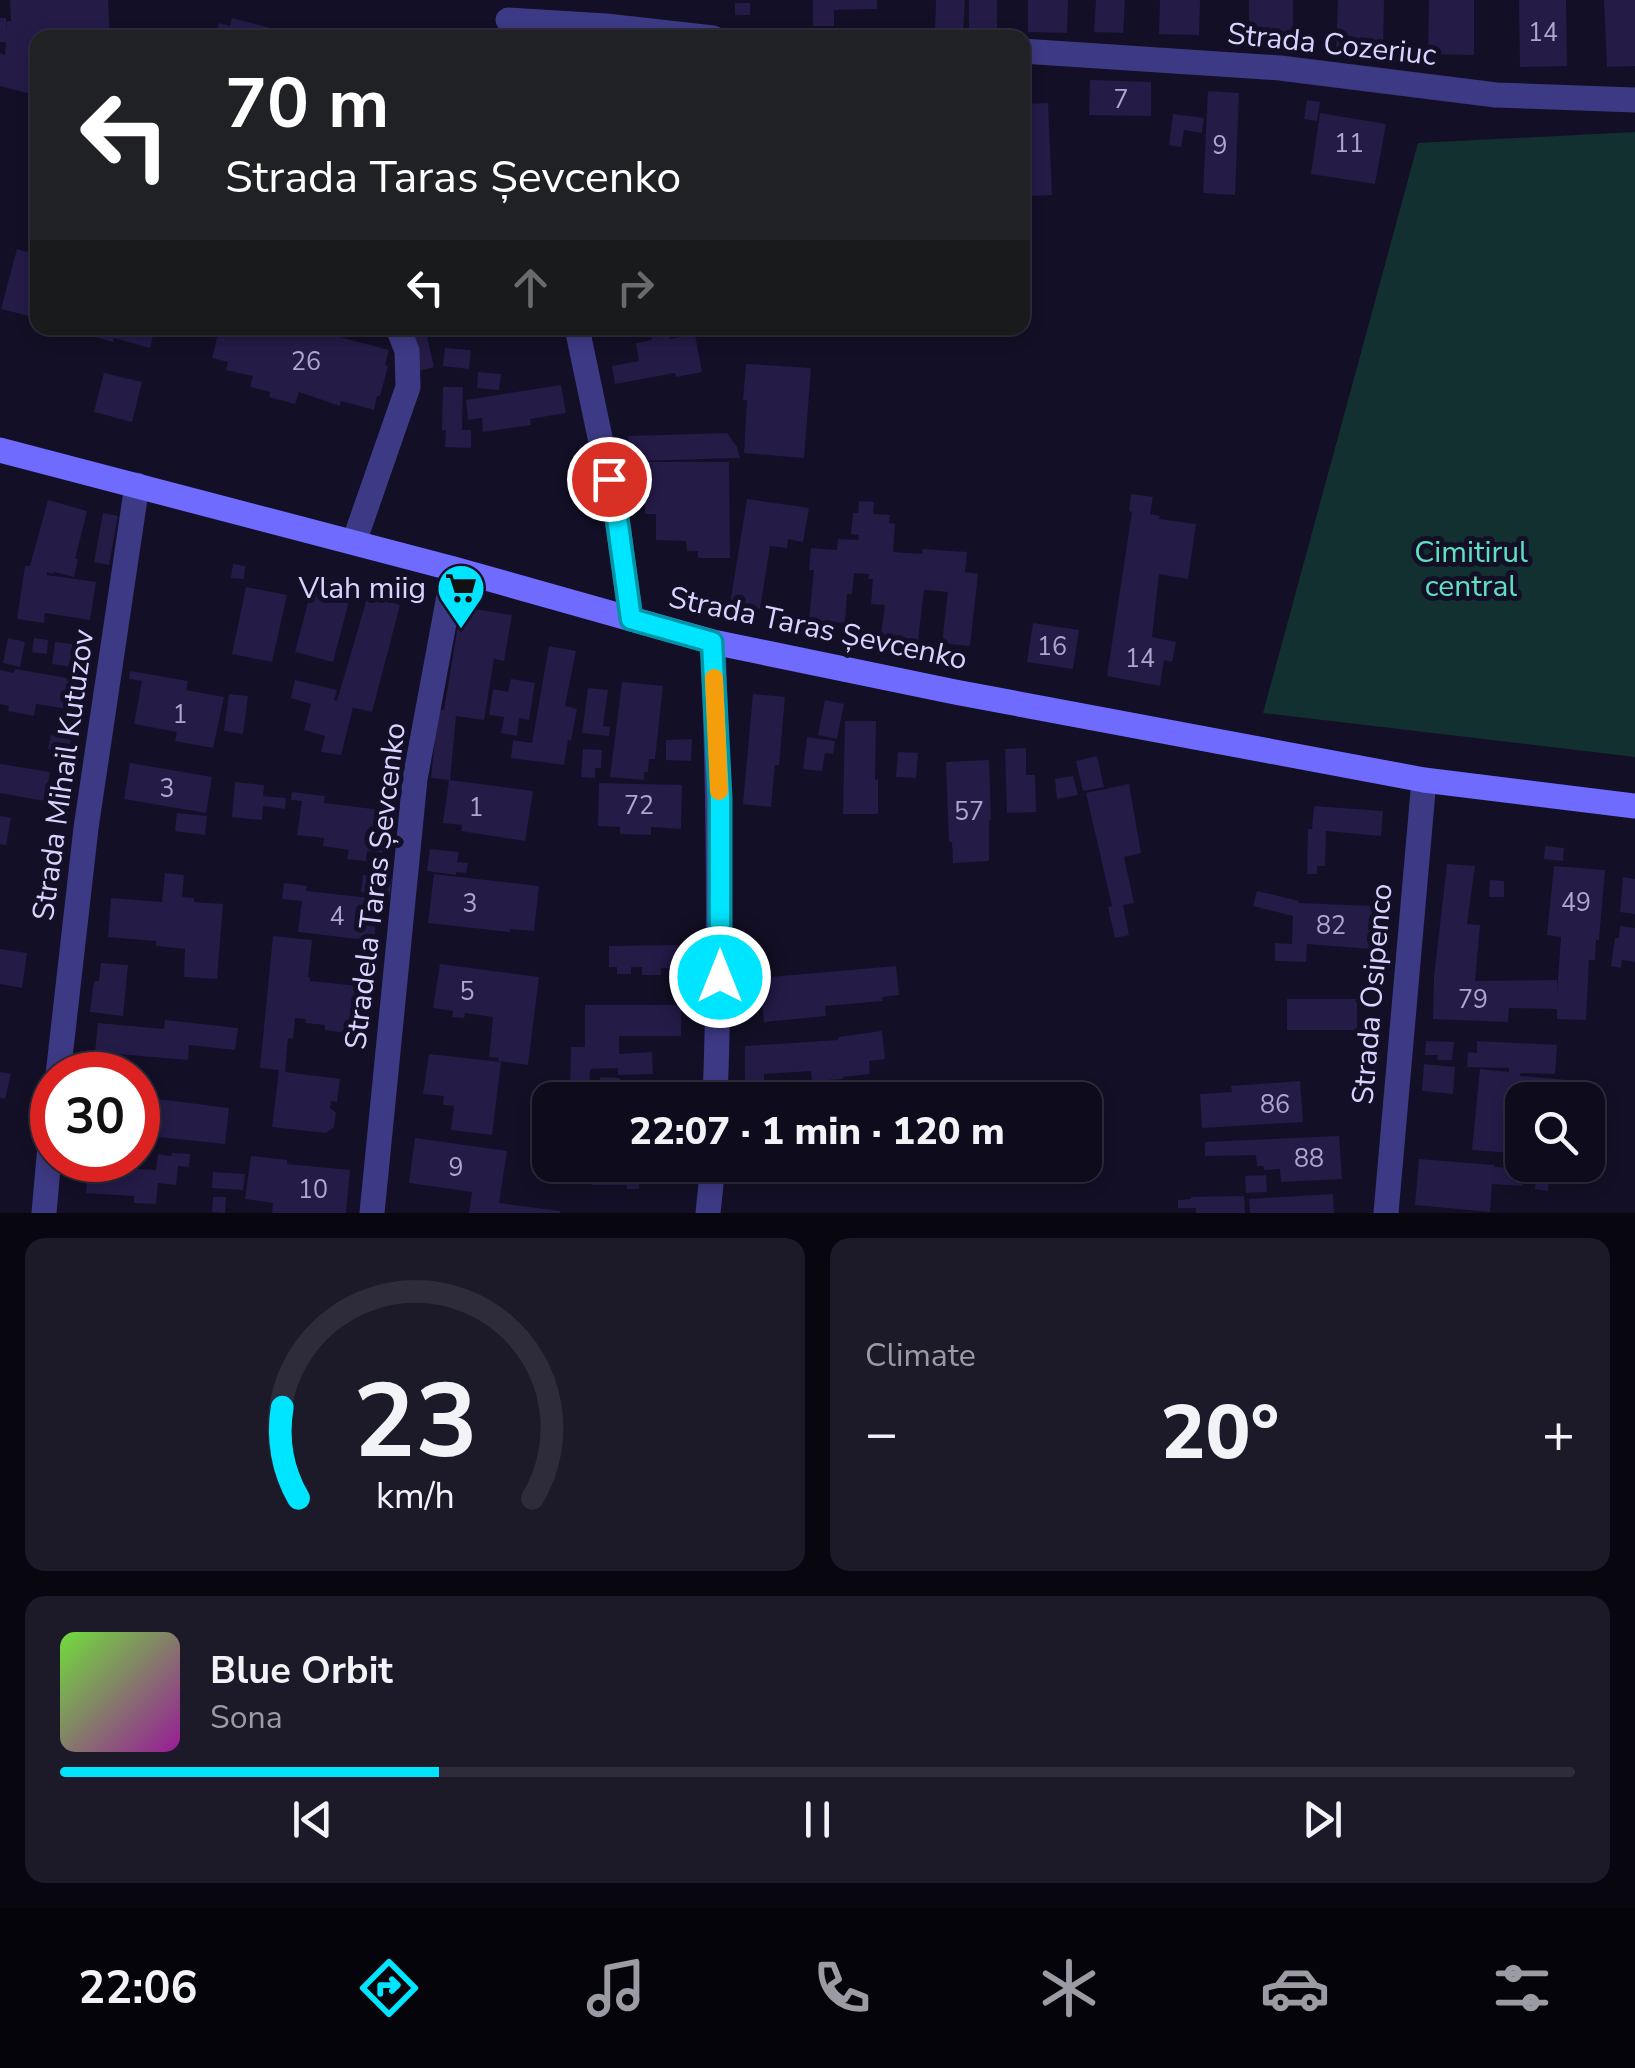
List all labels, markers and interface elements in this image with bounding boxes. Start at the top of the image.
street label: Strada Cozeriuc [1225,13,1439,76]
house number: 14 [1528,16,1558,50]
text: 70 m [225,56,389,152]
icon: left [60,70,190,200]
house number: 7 [1113,83,1129,117]
house number: 11 [1334,127,1364,161]
house number: 9 [1212,129,1228,163]
text: Strada Taras Șevcenko [225,147,681,208]
icon: left [398,260,453,315]
icon: ahead [503,260,558,315]
icon: right [608,260,663,315]
house number: 26 [291,345,321,379]
pin [567,437,652,522]
icon: arrive [582,452,637,507]
park label: Cimitirul central [1414,532,1528,607]
supermarket icon: Vlah miig [435,562,487,630]
place label: Vlah miig [298,568,426,609]
street label: Strada Taras Șevcenko [665,577,971,680]
street label: Strada Mihail Kutuzov [23,626,104,923]
house number: 16 [1037,630,1067,664]
house number: 14 [1125,642,1155,676]
house number: 1 [172,698,188,732]
street label: Stradela Taras Șevcenko [335,720,416,1052]
house number: 3 [159,772,175,806]
house number: 72 [624,789,654,823]
house number: 1 [468,791,484,825]
house number: 57 [954,795,984,829]
street label: Strada Osipenco [1342,882,1403,1106]
house number: 49 [1561,886,1591,920]
house number: 3 [462,887,478,921]
house number: 4 [329,900,345,934]
house number: 82 [1316,909,1346,943]
position arrow [668,925,772,1029]
house number: 5 [459,975,475,1009]
house number: 79 [1458,983,1488,1017]
speed limit sign: 30 [30,1052,160,1182]
map controls [1505,1082,1605,1182]
button: search [1505,1082,1605,1182]
house number: 86 [1260,1088,1290,1122]
text: 22:07 · 1 min · 120 m [629,1106,1005,1157]
house number: 88 [1294,1142,1324,1176]
house number: 9 [448,1151,464,1185]
house number: 10 [298,1173,328,1207]
text: Climate [865,1334,976,1377]
text: 23 [353,1351,477,1493]
text: 20° [1161,1382,1279,1484]
text: − [865,1396,898,1471]
text: + [1542,1396,1575,1471]
text: km/h [376,1472,454,1521]
text: Blue Orbit [210,1645,393,1696]
text: Sona [210,1696,283,1739]
icon: previous [285,1792,340,1847]
icon: pause [790,1792,845,1847]
icon: next [1295,1792,1350,1847]
icon: directions [354,1953,424,2023]
icon: music [581,1953,651,2023]
icon: phone [807,1953,877,2023]
icon: climate [1034,1953,1104,2023]
icon: car [1260,1953,1330,2023]
icon: filters [1487,1953,1557,2023]
text: 22:06 [78,1958,197,2019]

